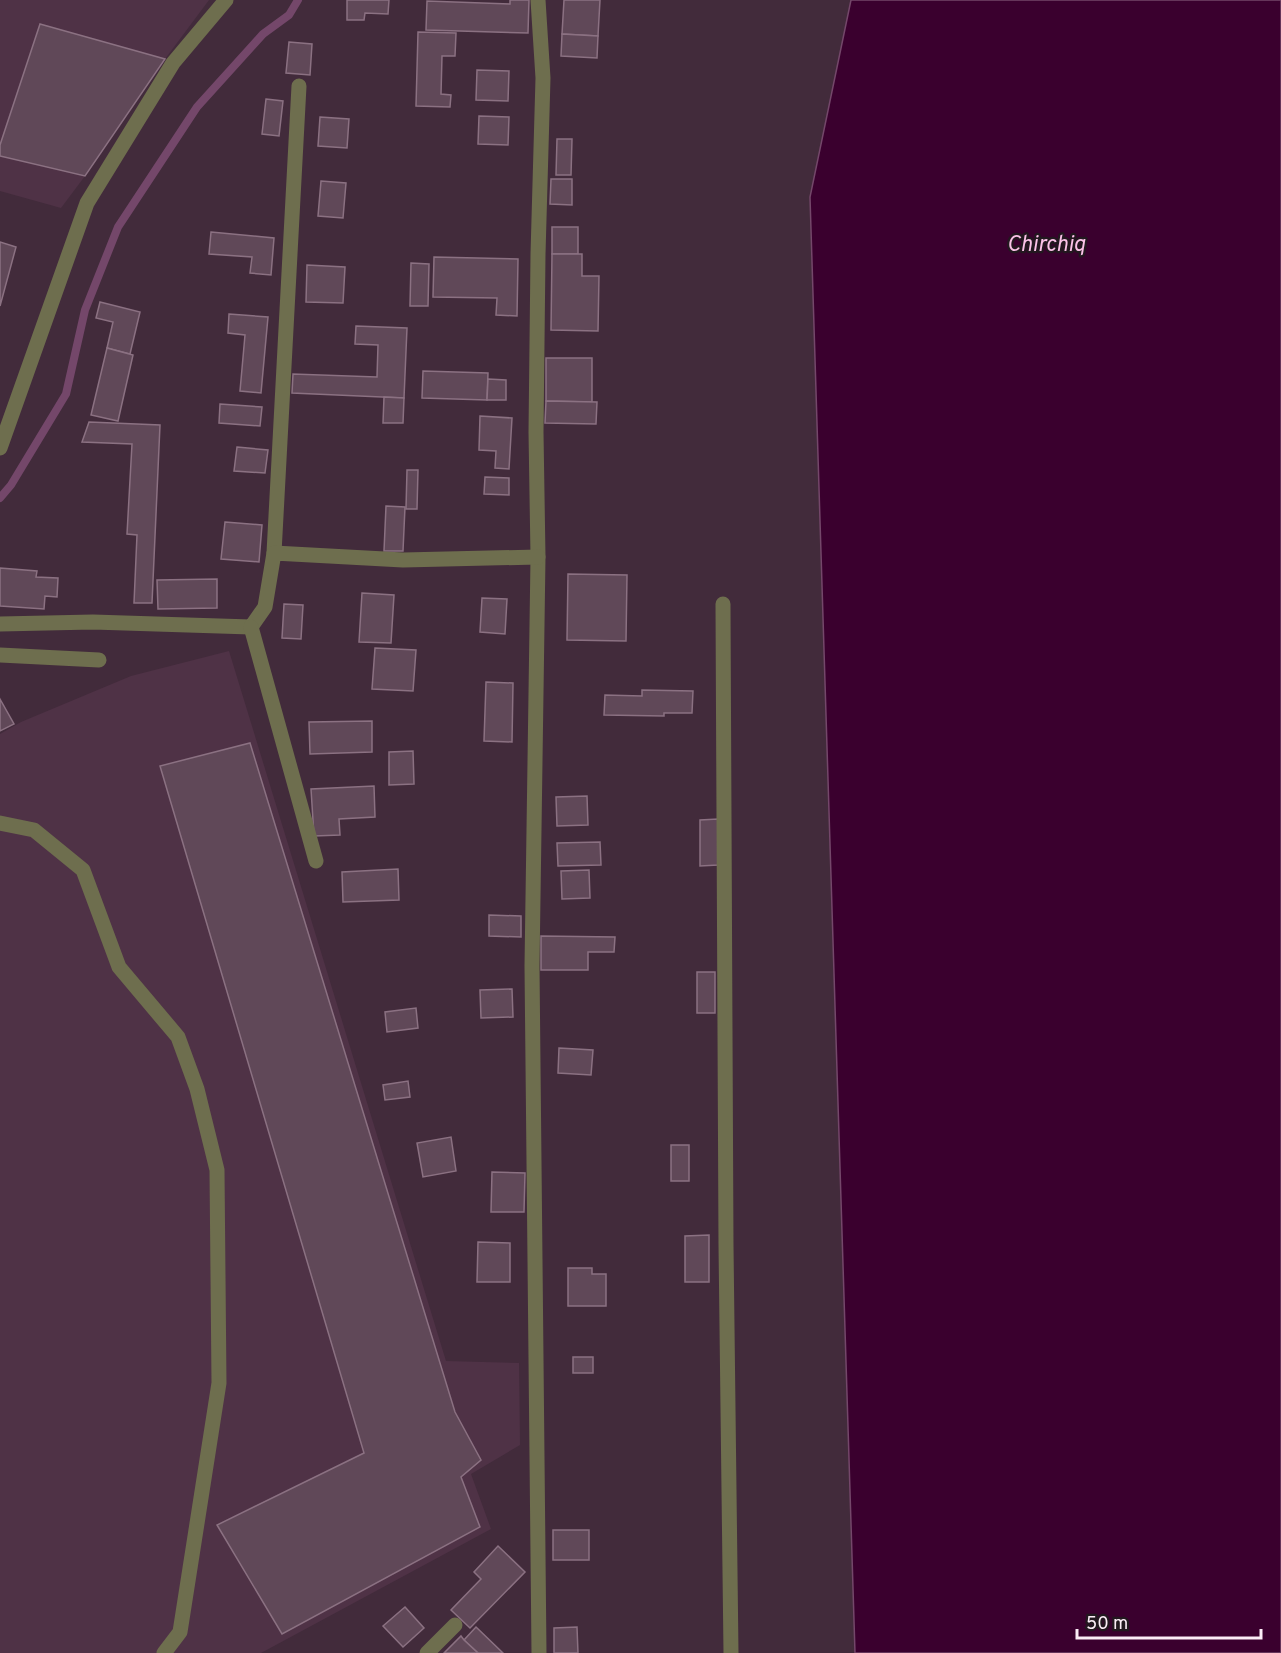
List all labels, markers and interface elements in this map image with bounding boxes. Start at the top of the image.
water label: Chirchiq [1007,232,1086,259]
scale bar [1077,1602,1262,1640]
text: 50 m [1086,1613,1128,1636]

